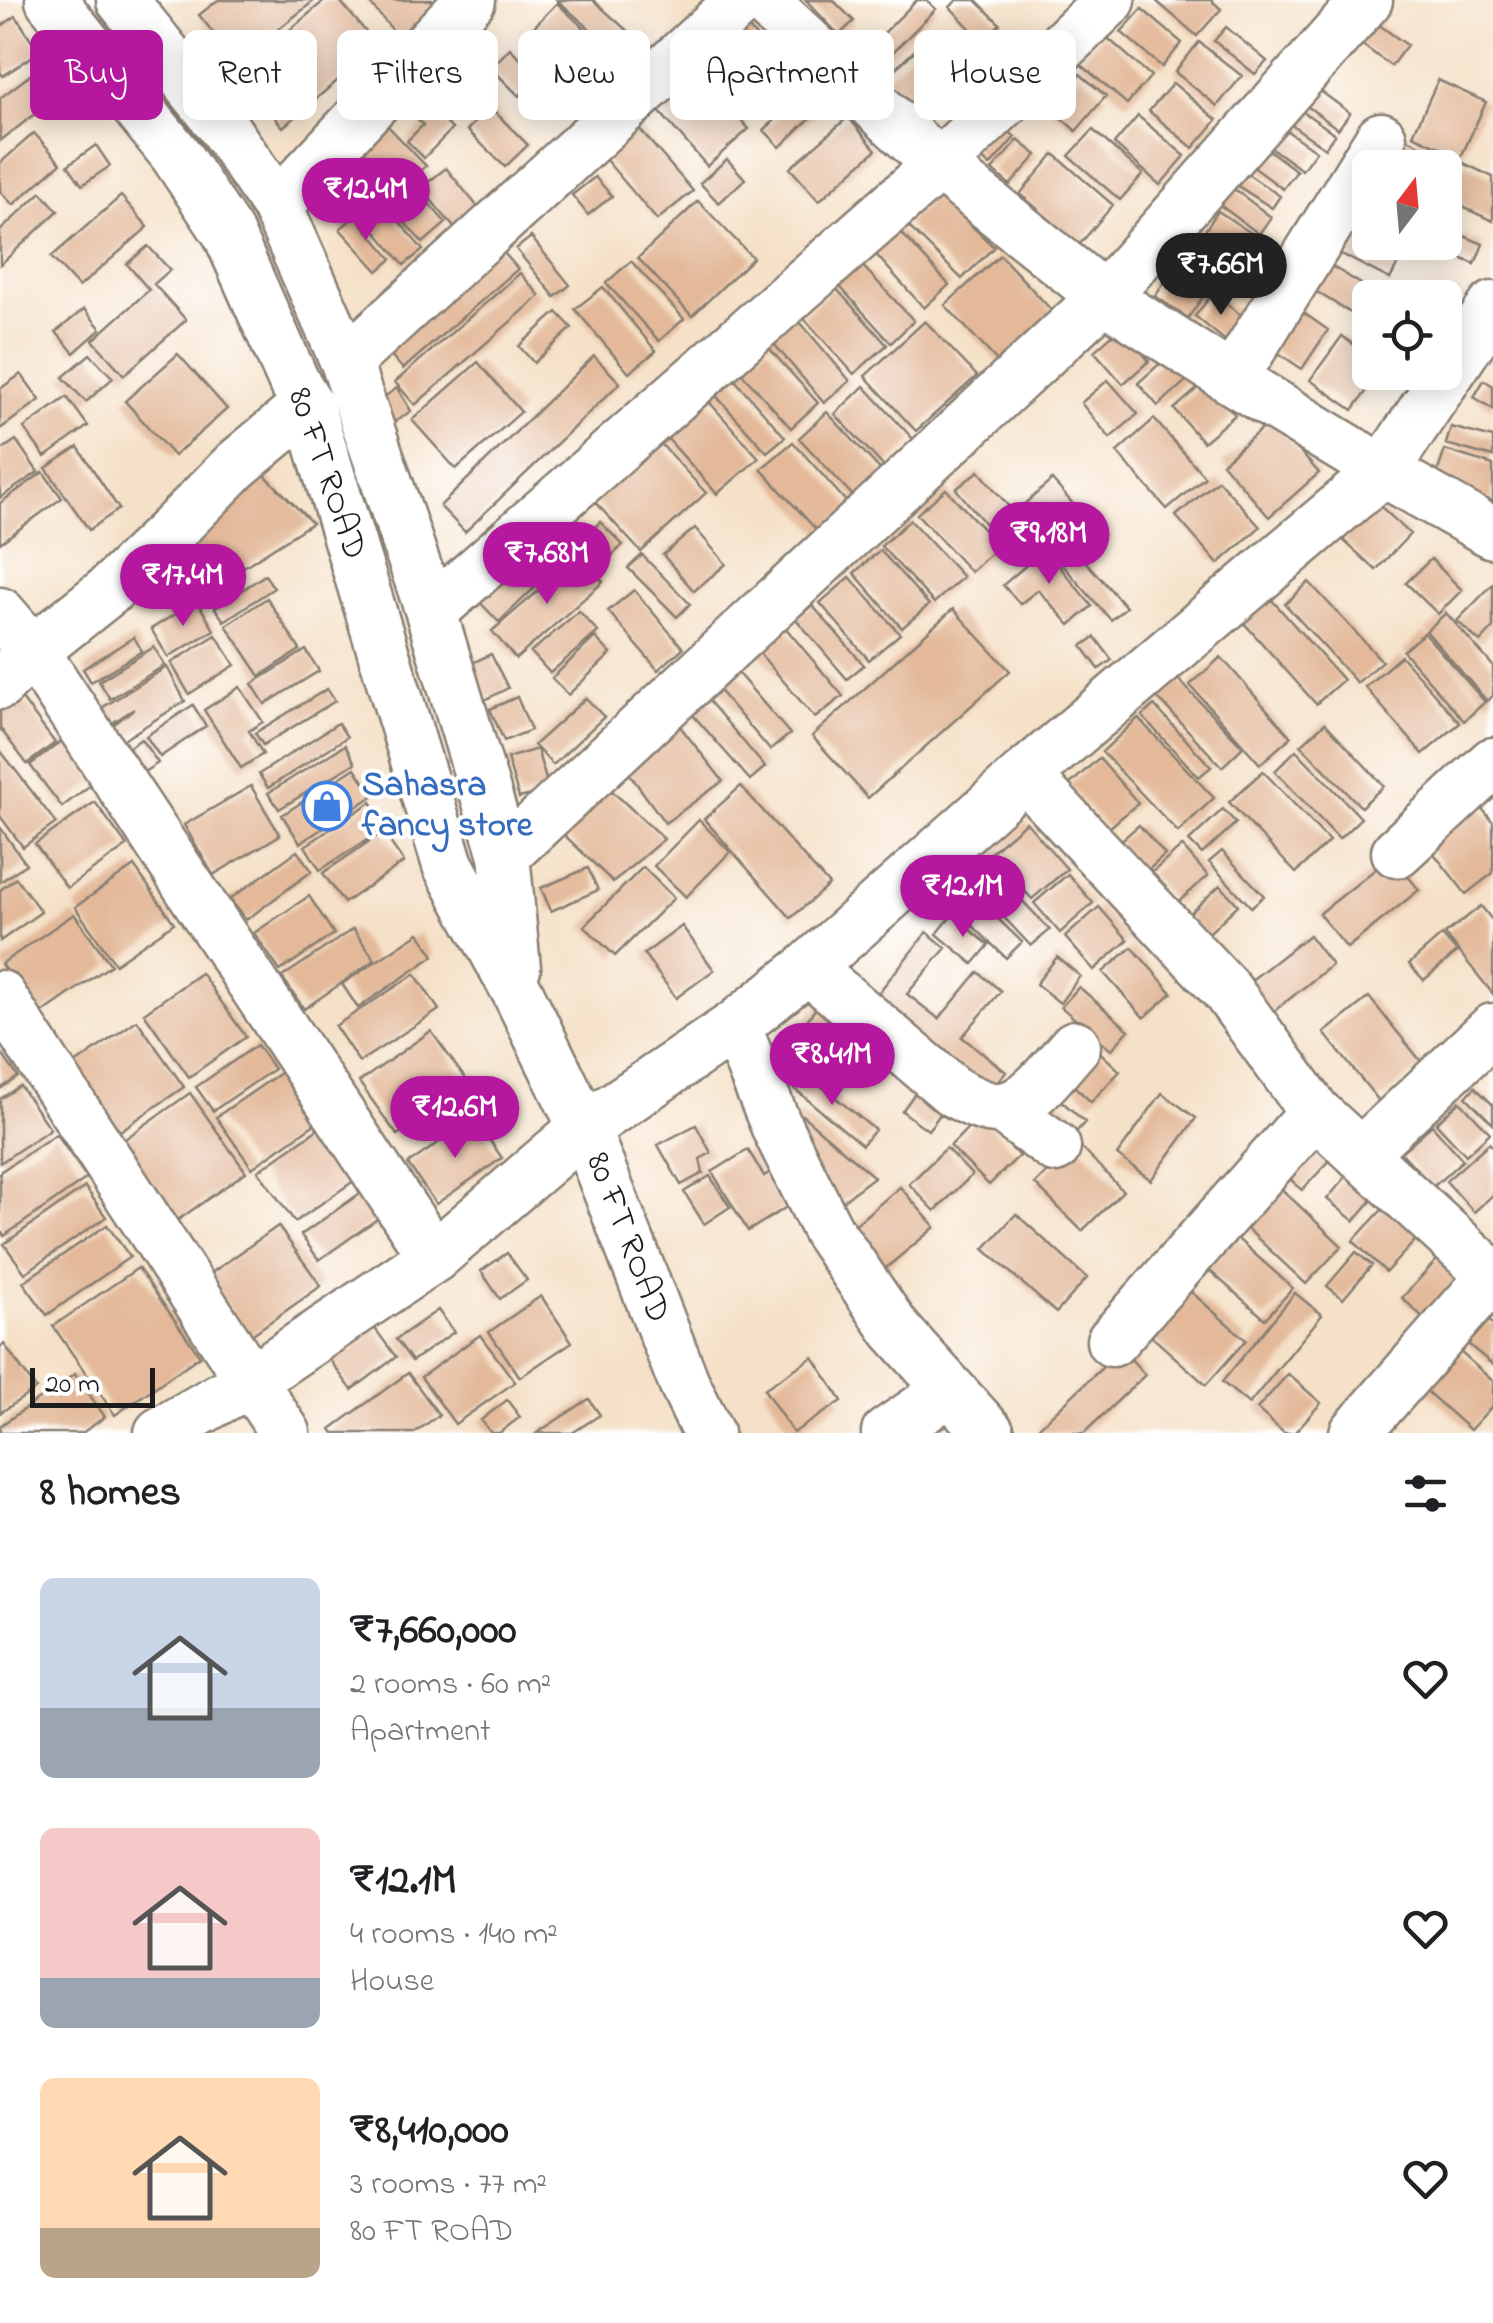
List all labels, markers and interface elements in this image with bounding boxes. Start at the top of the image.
chip: Buy [30,30,163,120]
chip: Rent [183,30,317,120]
chip: Filters [337,30,498,120]
chip: New [518,30,650,120]
chip: Apartment [670,30,894,120]
chip: House [914,30,1076,120]
north arrow [1352,150,1462,260]
map controls [1352,150,1462,390]
pin: ₹12.4M [285,158,447,243]
text: ₹12.4M [324,167,408,214]
pin: ₹7.66M [1140,233,1302,318]
text: ₹7.66M [1178,242,1264,289]
button: locate [1352,280,1462,390]
street label: 80 FT ROAD [273,381,379,567]
pin: ₹9.18M [968,502,1130,587]
text: ₹9.18M [1011,511,1087,558]
pin: ₹7.68M [466,522,628,607]
text: ₹7.68M [505,531,589,578]
pin: ₹17.4M [102,544,264,629]
text: ₹17.4M [142,553,224,600]
place label: Sahasra fancy store [361,761,534,853]
shop icon: Sahasra fancy store [301,780,353,832]
pin: ₹12.1M [882,855,1044,940]
text: ₹12.1M [922,864,1004,911]
pin: ₹8.41M [751,1023,913,1108]
text: ₹8.41M [792,1032,872,1079]
pin: ₹12.6M [374,1076,536,1161]
text: ₹12.6M [412,1085,498,1132]
street label: 80 FT ROAD [571,1146,683,1330]
scale bar [30,1363,155,1408]
text: 20 m [45,1365,100,1406]
text: 8 homes [40,1463,181,1524]
icon: filters [1398,1466,1453,1521]
text: ₹7,660,000 [350,1601,517,1662]
icon: home [120,1618,240,1738]
icon: heart [1398,1651,1453,1706]
text: 2 rooms · 60 m² [350,1662,551,1709]
text: Apartment [350,1709,491,1756]
text: ₹12.1M [350,1851,457,1912]
icon: home [120,1868,240,1988]
icon: heart [1398,1901,1453,1956]
text: 4 rooms · 140 m² [350,1912,558,1959]
text: House [350,1959,434,2006]
text: ₹8,410,000 [350,2101,509,2162]
icon: home [120,2118,240,2238]
icon: heart [1398,2151,1453,2206]
text: 3 rooms · 77 m² [350,2162,547,2209]
text: 80 FT ROAD [350,2209,513,2256]

